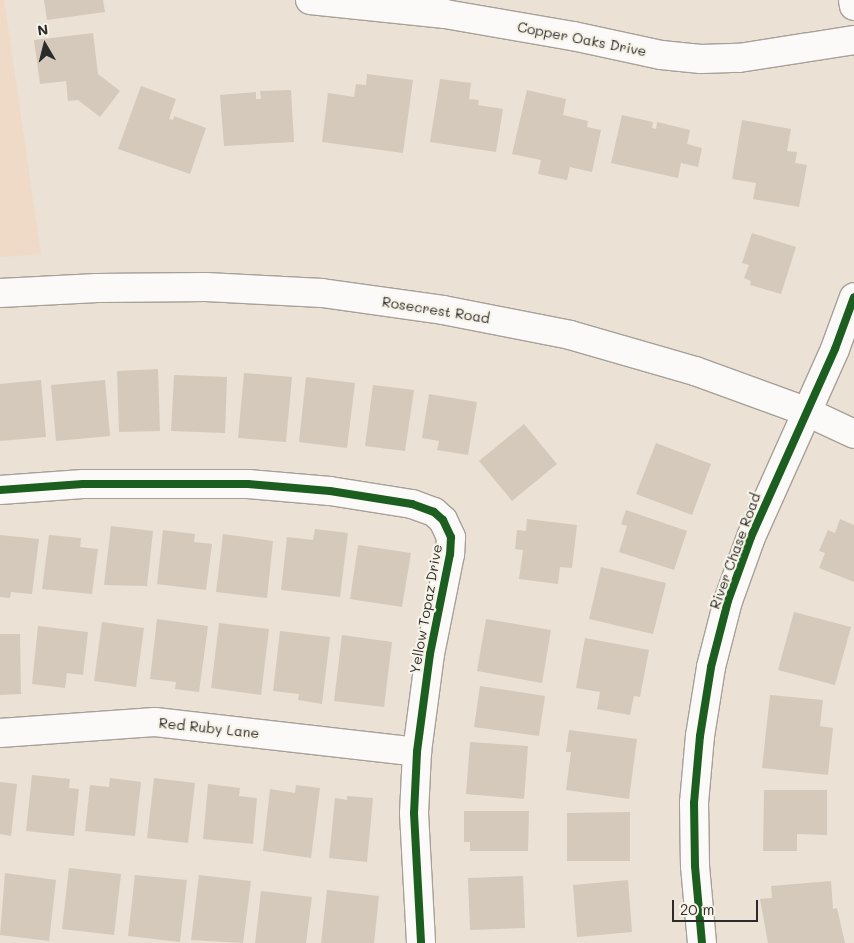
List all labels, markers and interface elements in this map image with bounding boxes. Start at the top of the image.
street label: Copper Oaks Drive [516,18,648,60]
north arrow [20,20,70,70]
text: N [36,20,49,40]
street label: Rosecrest Road [381,293,491,327]
street label: River Chase Road [706,491,764,611]
street label: Yellow Topaz Drive [406,543,446,675]
street label: Red Ruby Lane [158,714,260,742]
scale bar [674,890,760,922]
text: 20 m [680,899,714,919]

